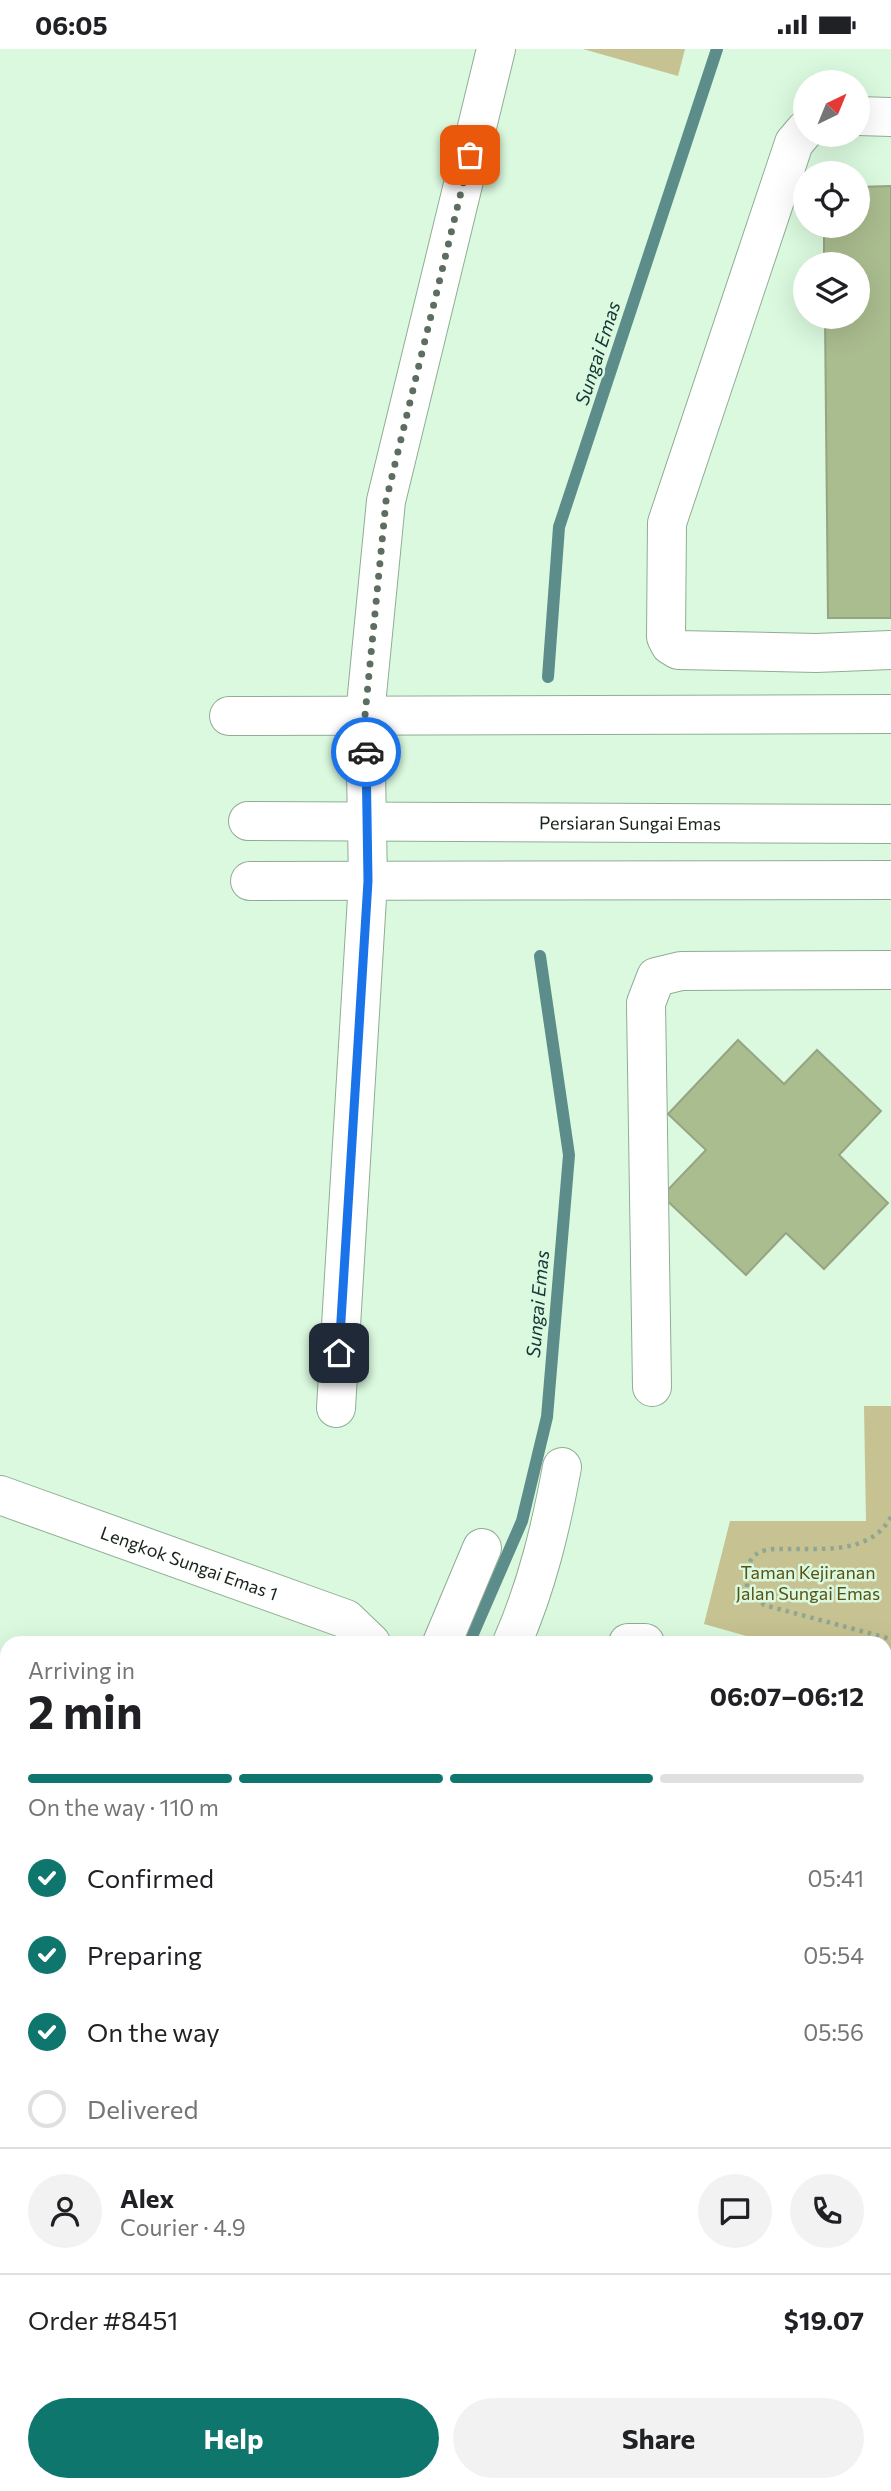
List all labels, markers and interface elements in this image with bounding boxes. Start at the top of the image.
text: 06:05 [35,9,108,40]
north arrow [793,70,870,147]
map controls [793,70,870,329]
pin [440,125,500,185]
icon: bag [451,136,489,174]
button: locate [793,161,870,238]
button: layers [793,252,870,329]
water label: Sungai Emas [569,298,625,408]
courier [331,717,401,787]
icon: car [347,733,385,771]
street label: Persiaran Sungai Emas [539,811,721,834]
water label: Sungai Emas [521,1249,553,1359]
pin [309,1323,369,1383]
icon: home [320,1334,358,1372]
street label: Lengkok Sungai Emas 1 [98,1521,281,1605]
park label: Taman Kejiranan Jalan Sungai Emas [736,1561,880,1604]
text: Arriving in [28,1656,135,1684]
text: 06:07–06:12 [710,1680,864,1711]
text: 2 min [28,1682,143,1738]
text: On the way · 110 m [28,1793,219,1821]
icon: check [28,1859,66,1897]
text: Confirmed [87,1862,214,1893]
text: 05:41 [807,1864,864,1892]
icon: check [28,1936,66,1974]
text: Preparing [87,1939,202,1970]
text: 05:54 [803,1941,864,1969]
icon: check [28,2013,66,2051]
text: On the way [87,2016,220,2047]
text: 05:56 [803,2018,864,2046]
text: Delivered [87,2093,198,2124]
button: person [28,2174,102,2248]
button: chat [698,2174,772,2248]
button: phone [790,2174,864,2248]
text: Alex [120,2182,174,2213]
text: Courier · 4.9 [120,2213,246,2241]
text: Order #8451 [28,2304,178,2335]
text: $19.07 [784,2304,864,2335]
button: Help [28,2398,439,2478]
button: Share [453,2398,864,2478]

